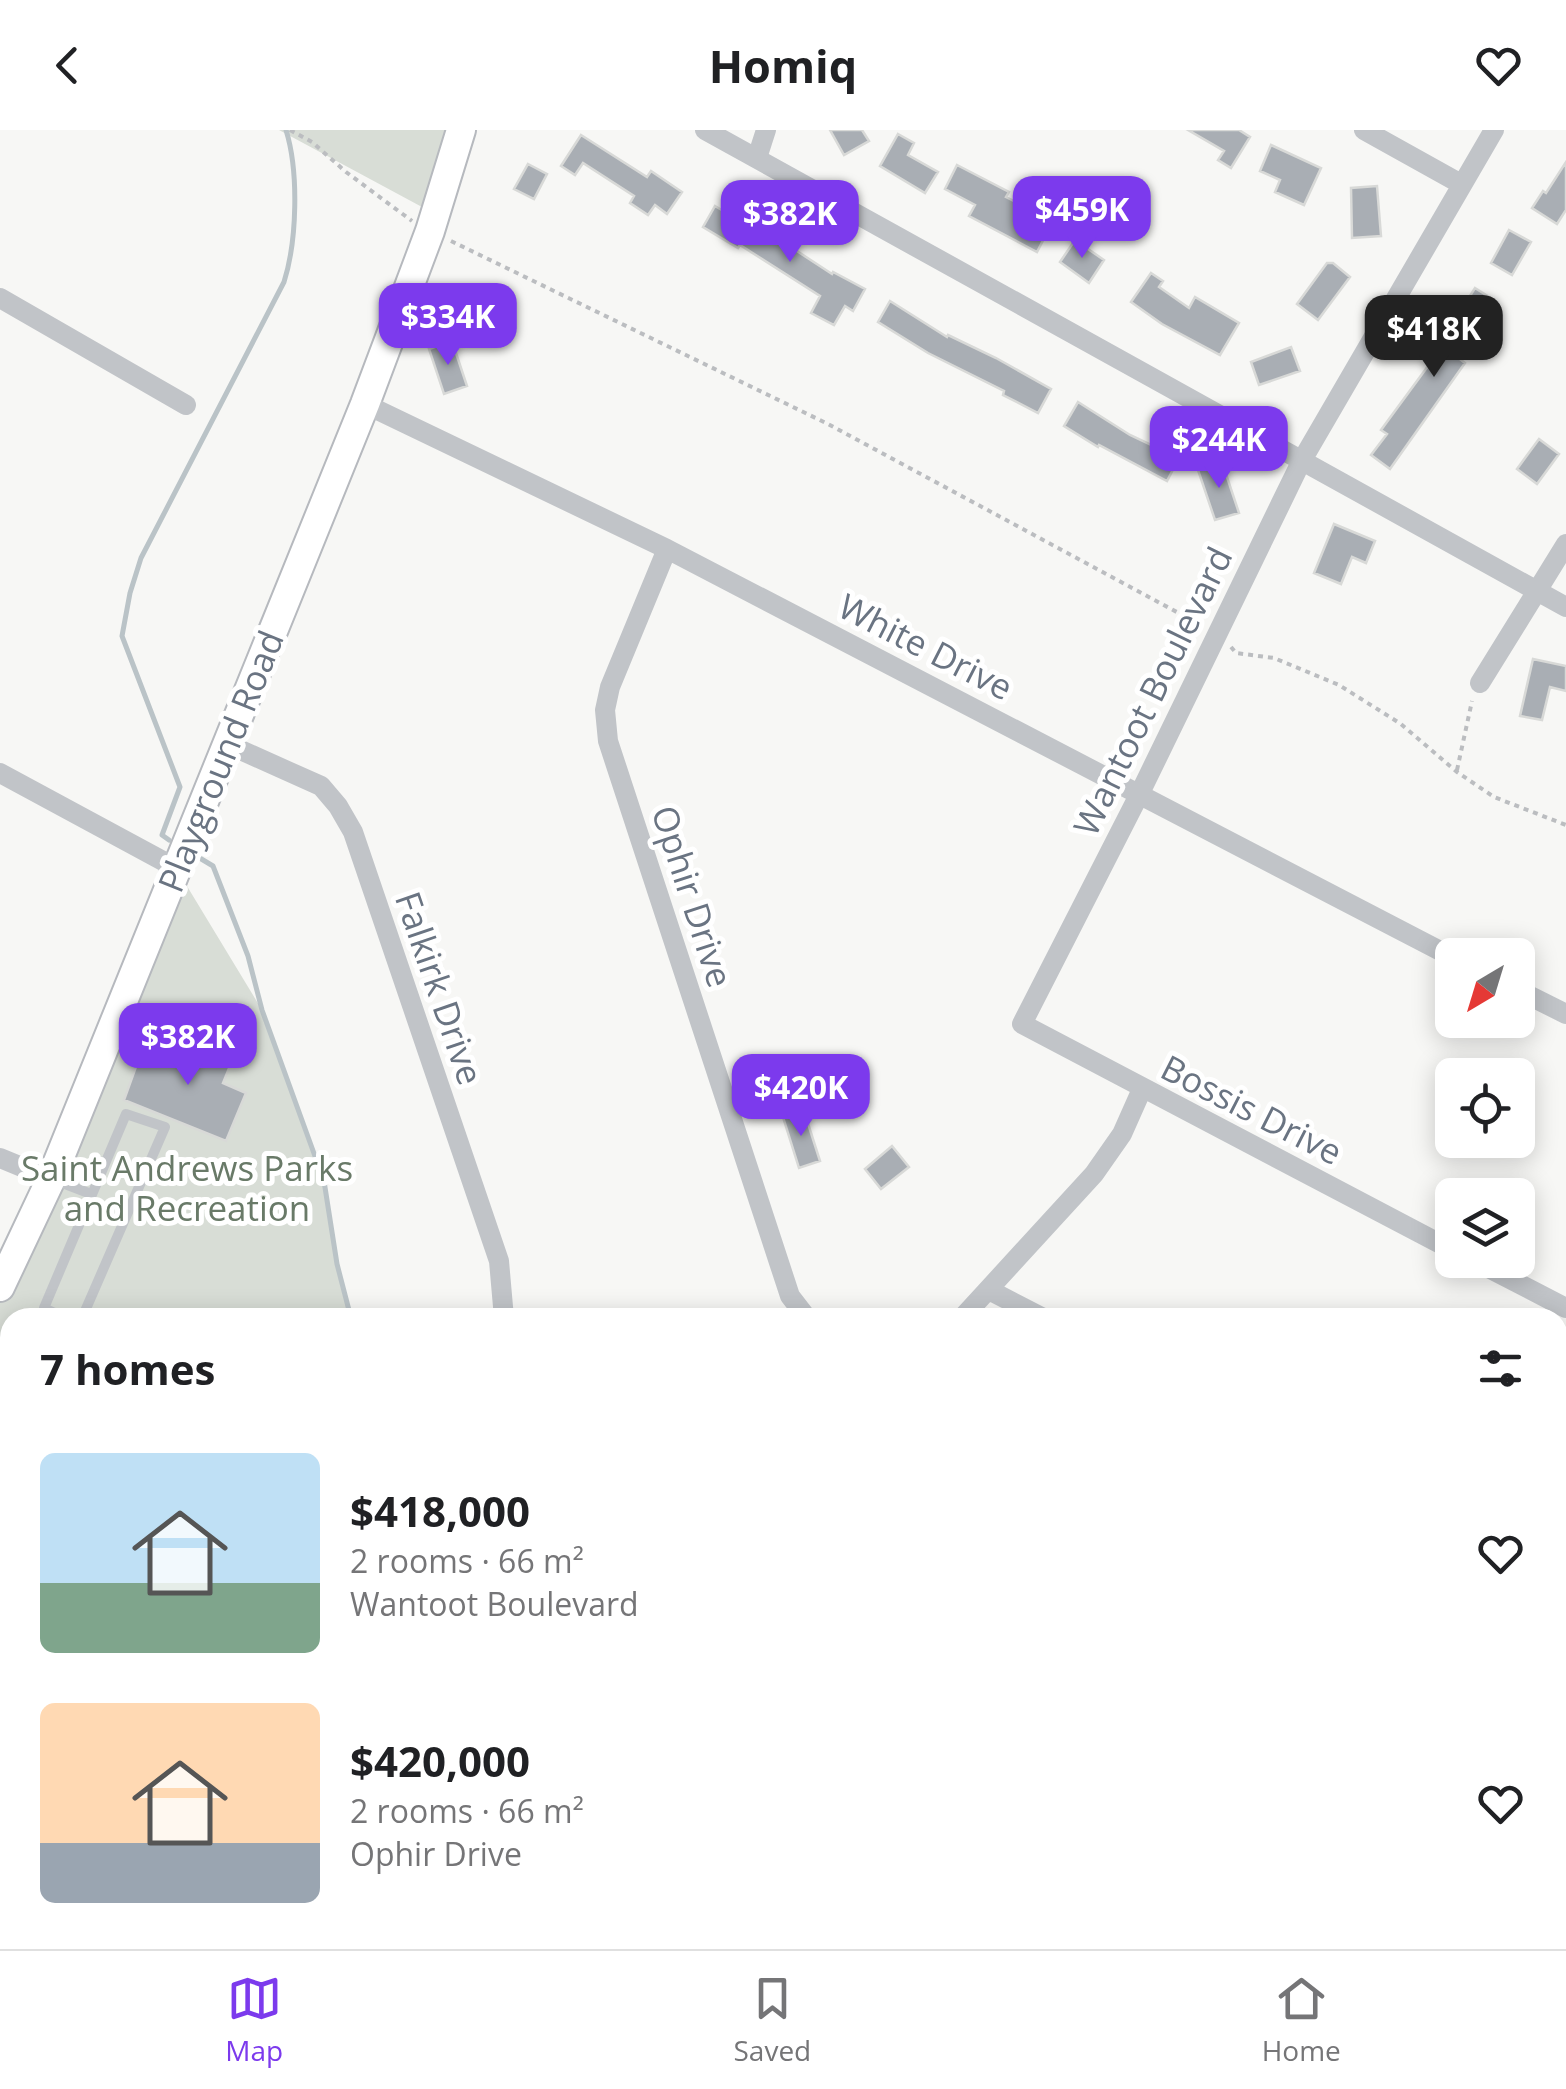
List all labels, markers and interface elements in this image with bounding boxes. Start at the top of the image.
text: Homiq [709,35,857,96]
icon: back [40,38,95,93]
icon: heart [1471,38,1526,93]
pin: $459K [1012,176,1152,261]
pin: $382K [720,180,860,265]
text: $459K [1035,187,1129,230]
text: $382K [743,191,837,234]
pin: $334K [378,283,518,368]
text: $334K [401,294,495,337]
pin: $418K [1364,295,1504,380]
text: $418K [1387,306,1481,349]
pin: $244K [1149,406,1289,491]
text: $244K [1172,417,1266,460]
street label: Wantoot Boulevard [1062,539,1242,843]
street label: White Drive [831,582,1021,710]
street label: Playground Road [146,623,294,899]
street label: Ophir Drive [642,799,744,993]
street label: Falkirk Drive [385,885,495,1091]
north arrow [1435,938,1535,1038]
map controls [1435,938,1535,1278]
pin: $382K [118,1003,258,1088]
text: $382K [141,1014,235,1057]
street label: Bossis Drive [1153,1043,1351,1175]
pin: $420K [731,1054,871,1139]
button: locate [1435,1058,1535,1158]
text: $420K [754,1065,848,1108]
park label: Saint Andrews Parks and Recreation [21,1144,353,1231]
button: layers [1435,1178,1535,1278]
text: 7 homes [40,1340,215,1397]
icon: filters [1473,1341,1528,1396]
text: $418,000 [350,1482,530,1539]
icon: home [120,1493,240,1613]
icon: heart [1473,1526,1528,1581]
text: 2 rooms · 66 m² [350,1539,584,1582]
text: Wantoot Boulevard [350,1582,639,1625]
text: $420,000 [350,1732,530,1789]
icon: home [120,1743,240,1863]
icon: heart [1473,1776,1528,1831]
text: 2 rooms · 66 m² [350,1789,584,1832]
text: Ophir Drive [350,1832,522,1875]
tab: Map [225,1971,283,2069]
tab: Saved [733,1971,811,2069]
tab: Home [1262,1971,1341,2069]

